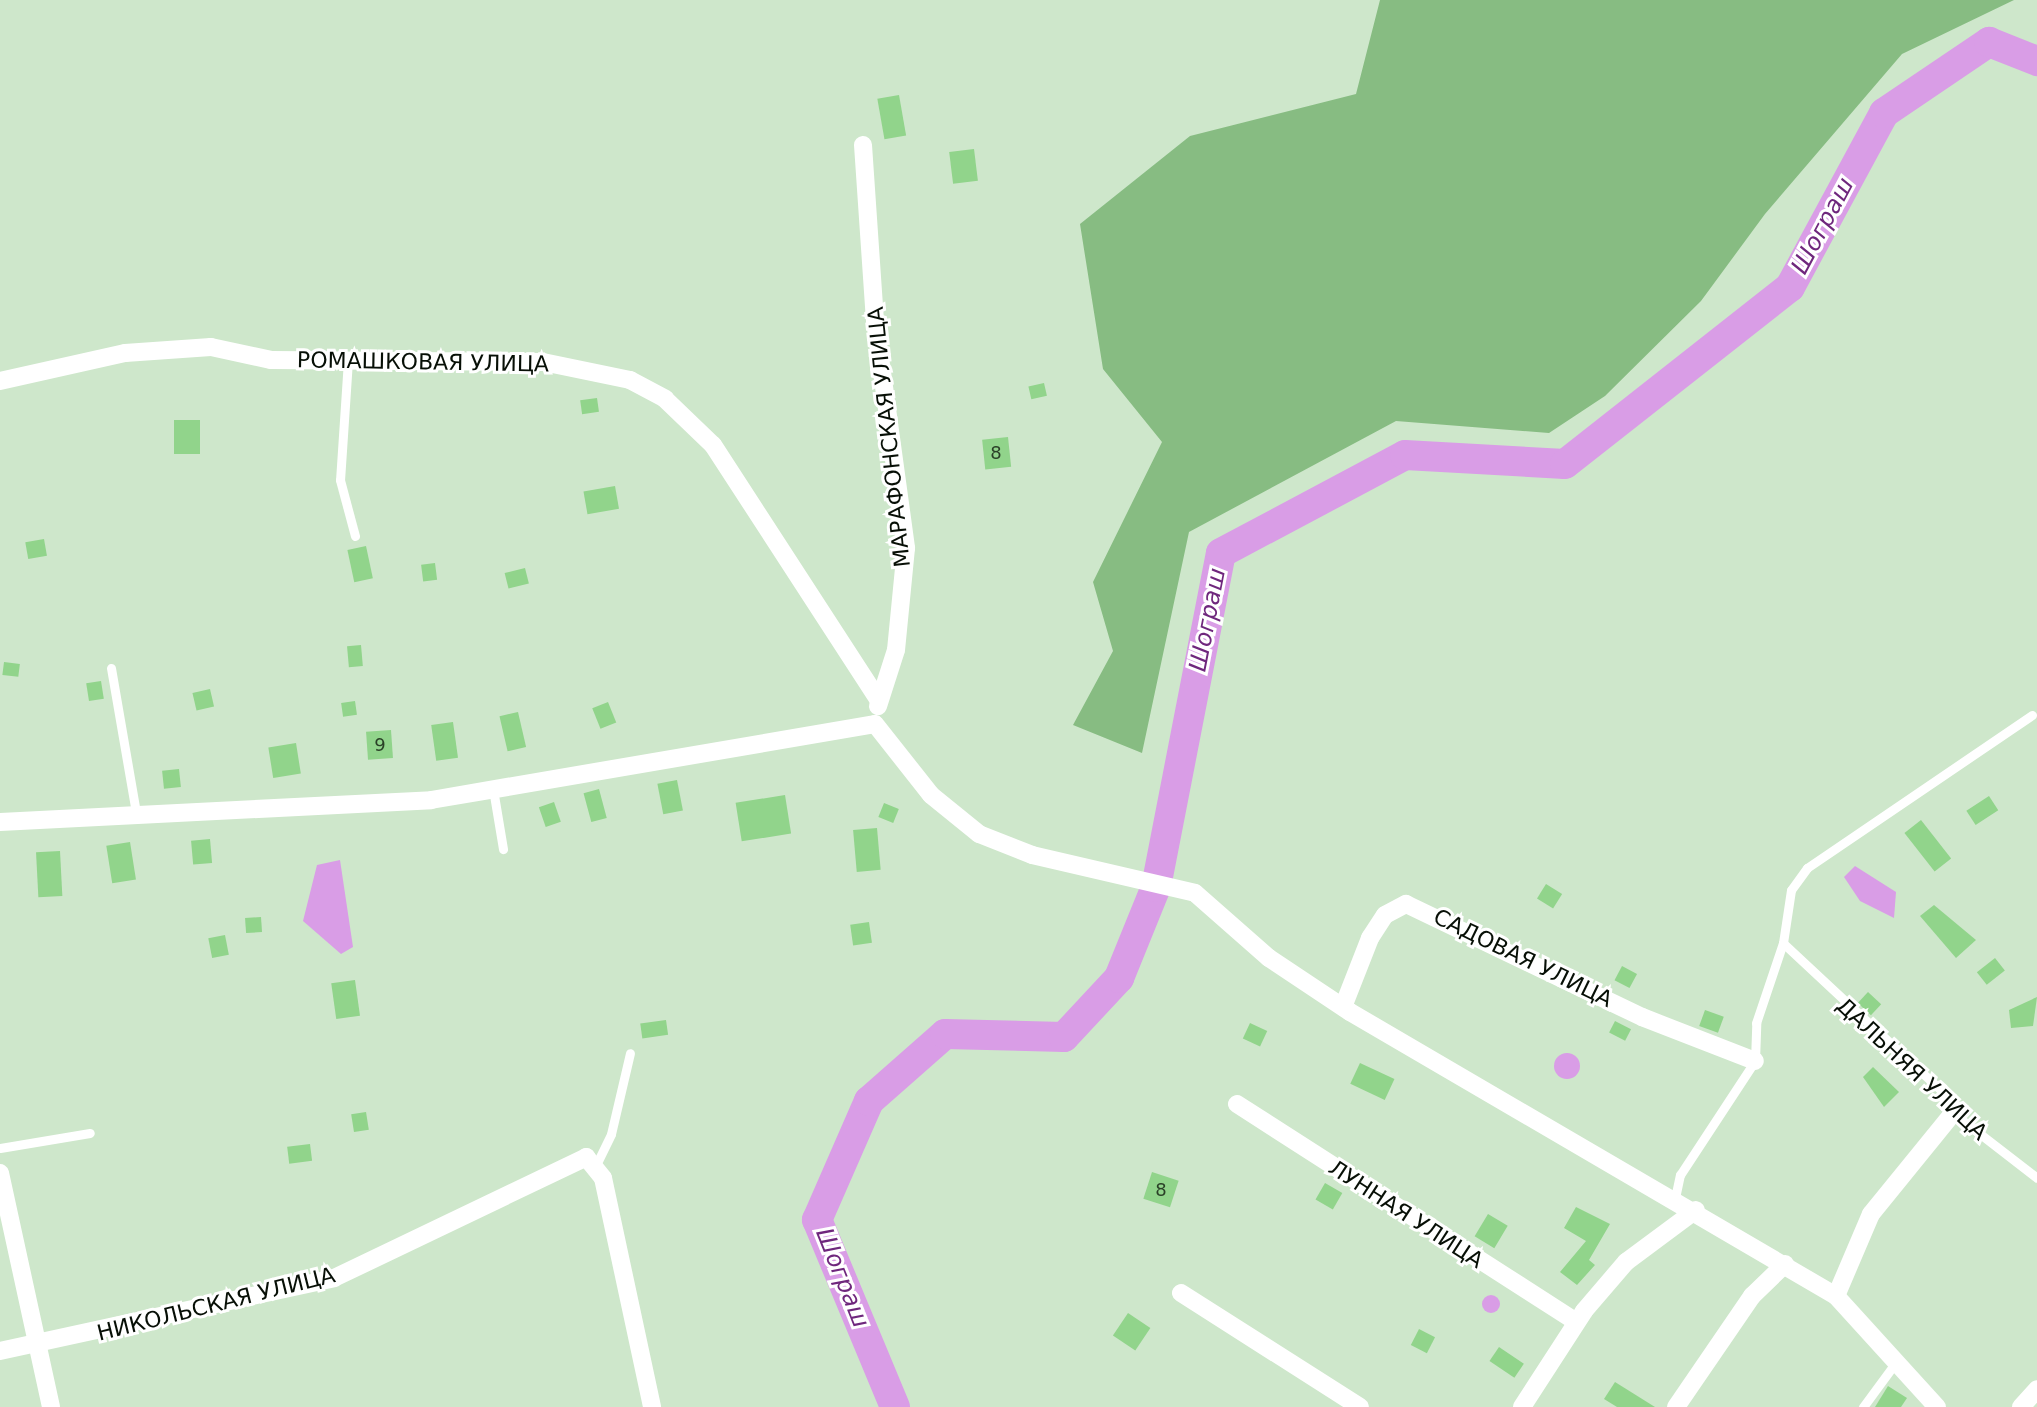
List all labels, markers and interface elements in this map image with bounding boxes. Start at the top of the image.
water label: Шограш [1786,173,1860,279]
street label: МАРАФОНСКАЯ УЛИЦА [862,305,916,569]
street label: РОМАШКОВАЯ УЛИЦА [297,347,549,377]
house number: 8 [990,442,1002,464]
water label: Шограш [1184,566,1232,674]
house number: 9 [374,734,386,756]
street label: САДОВАЯ УЛИЦА [1429,903,1617,1013]
street label: ДАЛЬНЯЯ УЛИЦА [1831,992,1993,1146]
street label: ЛУННАЯ УЛИЦА [1324,1154,1488,1274]
house number: 8 [1155,1179,1167,1201]
water label: Шограш [809,1224,875,1332]
street label: НИКОЛЬСКАЯ УЛИЦА [94,1262,338,1346]

